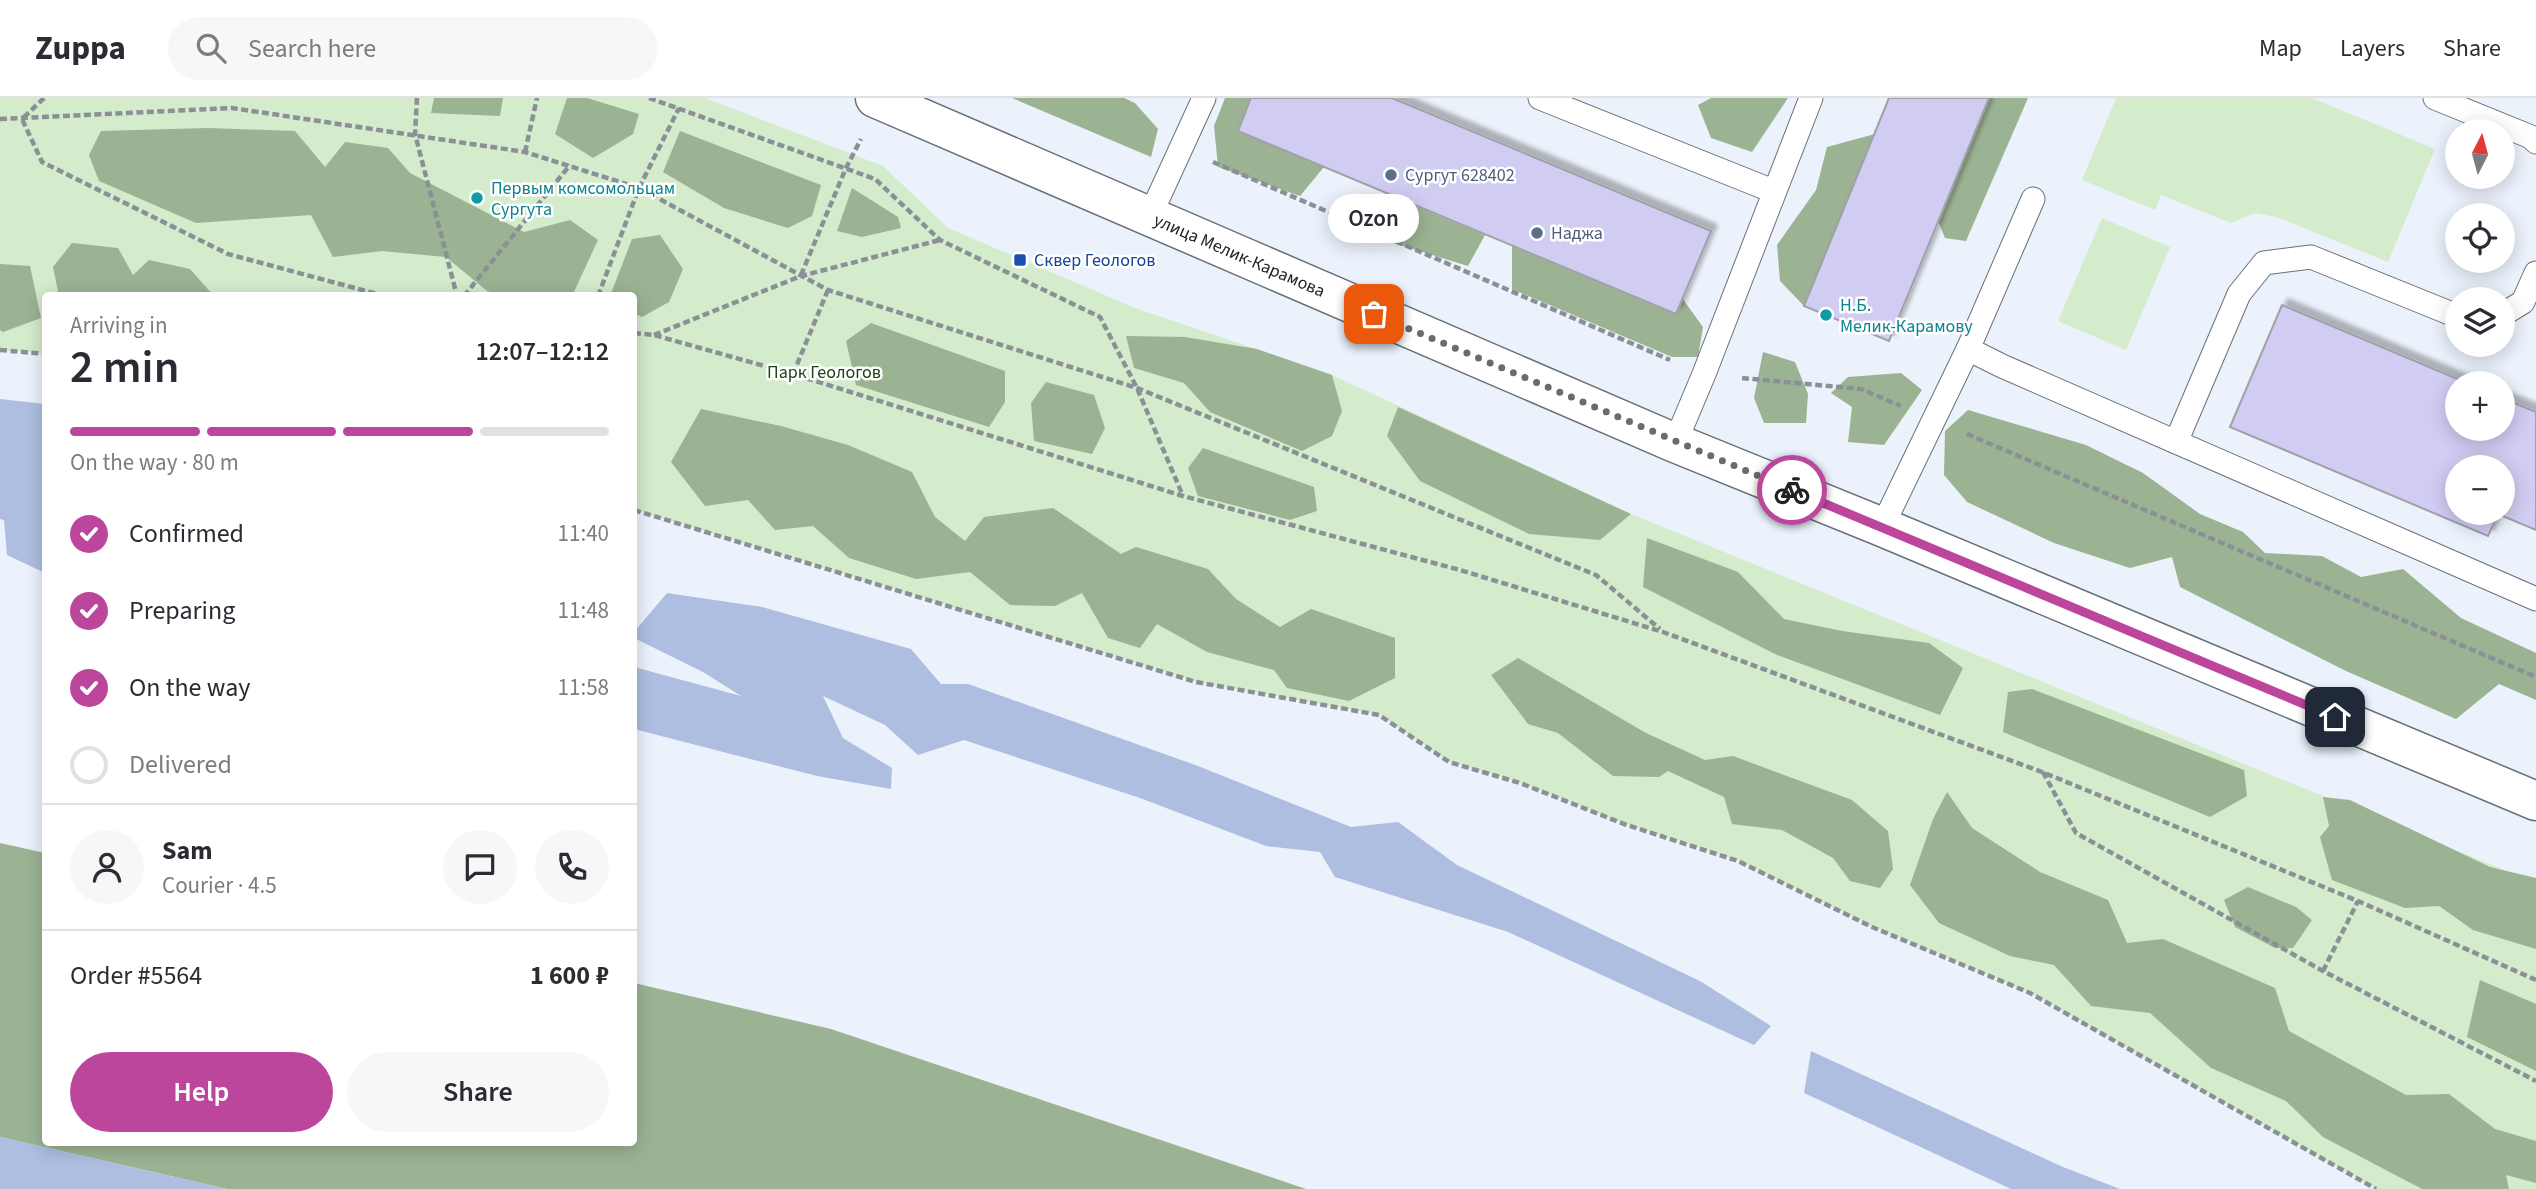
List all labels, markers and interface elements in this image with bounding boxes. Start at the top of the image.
search box [168,17,658,80]
text: Zuppa [35,25,126,72]
icon: search [192,29,230,67]
text: Search here [248,30,376,67]
text: Map [2259,31,2302,66]
text: Layers [2340,31,2405,66]
text: Share [2443,31,2501,66]
north arrow [2445,119,2515,189]
map controls [2445,119,2515,525]
place label: Сургут 628402 [1405,163,1515,188]
marker: Сургут 628402 [1383,167,1399,183]
place label: Первым комсомольцам Сургута [491,176,675,222]
marker: Первым комсомольцам Сургута [469,190,485,206]
callout: Ozon [1328,195,1420,244]
text: Ozon [1348,202,1399,235]
button: locate [2445,203,2515,273]
street label: улица Мелик-Карамова [1150,207,1329,303]
place label: Наджа [1551,221,1603,246]
marker: Наджа [1529,225,1545,241]
place label: Сквер Геологов [1034,248,1155,273]
marker: Сквер Геологов [1012,252,1028,268]
pin [1344,284,1404,344]
button: layers [2445,287,2515,357]
place label: Н.Б. Мелик-Карамову [1840,293,1973,339]
icon: bag [1355,295,1393,333]
marker: Н.Б. Мелик-Карамову [1818,307,1834,323]
text: Arriving in [70,309,168,342]
text: 12:07–12:12 [476,333,609,370]
text: 2 min [70,335,179,400]
park label: Парк Геологов [767,360,881,385]
button: + [2445,371,2515,441]
text: On the way · 80 m [70,446,239,479]
courier [1757,455,1827,525]
button: − [2445,455,2515,525]
icon: bike [1773,471,1811,509]
icon: check [70,515,108,553]
text: Confirmed [129,515,244,552]
text: 11:40 [558,517,609,550]
icon: check [70,592,108,630]
text: Preparing [129,592,235,629]
text: 11:48 [558,594,609,627]
icon: check [70,669,108,707]
text: On the way [129,669,250,706]
text: 11:58 [558,671,609,704]
pin [2305,687,2365,747]
icon: home [2316,698,2354,736]
text: Delivered [129,746,232,783]
button: person [70,830,144,904]
button: chat [443,830,517,904]
button: phone [535,830,609,904]
text: Sam [162,832,212,869]
text: Courier · 4.5 [162,869,277,902]
text: Order #5564 [70,957,202,994]
text: 1 600 ₽ [530,957,609,994]
button: Help [70,1052,333,1132]
button: Share [347,1052,609,1132]

